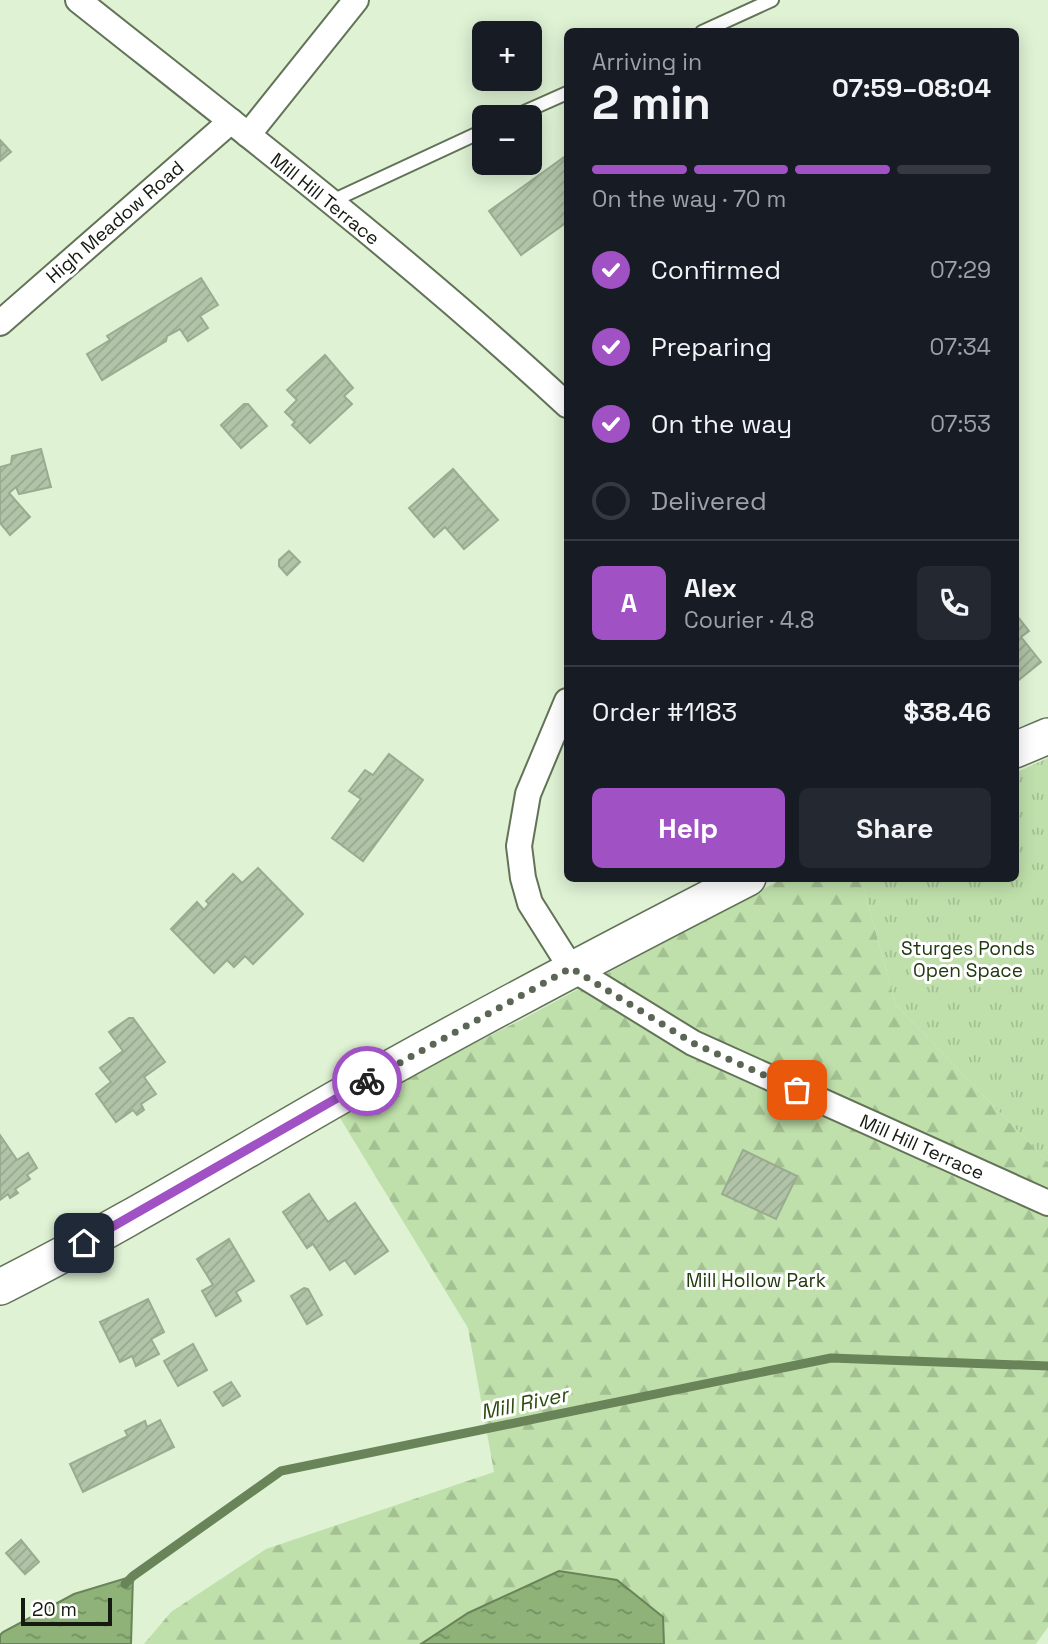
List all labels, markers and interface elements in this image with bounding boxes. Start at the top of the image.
map controls [472,21,542,175]
button: + [472,21,542,91]
text: Arriving in [592,47,702,77]
text: 07:59–08:04 [832,71,991,105]
text: 2 min [592,74,711,132]
button: − [472,105,542,175]
street label: Mill Hill Terrace [265,147,385,251]
street label: High Meadow Road [41,155,189,289]
text: On the way · 70 m [592,184,786,214]
icon: check [592,251,630,289]
text: Confirmed [651,253,781,287]
text: 07:29 [930,255,991,285]
icon: check [592,328,630,366]
text: Preparing [651,330,772,364]
text: 07:34 [930,332,991,362]
icon: check [592,405,630,443]
text: On the way [651,407,792,441]
text: 07:53 [930,409,991,439]
text: Delivered [651,484,767,518]
button: phone [917,566,991,640]
text: Alex [684,571,737,605]
text: A [621,586,637,620]
text: Courier · 4.8 [684,605,814,635]
text: Order #1183 [592,695,737,729]
text: $38.46 [903,695,991,729]
button: Help [592,788,785,868]
button: Share [799,788,991,868]
park label: Sturges Ponds Open Space [901,936,1035,983]
courier [332,1046,402,1116]
pin [767,1060,827,1120]
icon: bike [348,1062,386,1100]
icon: bag [778,1071,816,1109]
street label: Mill Hill Terrace [856,1108,988,1186]
pin [54,1213,114,1273]
icon: home [65,1224,103,1262]
park label: Mill Hollow Park [686,1268,826,1293]
water label: Mill River [478,1380,572,1425]
scale bar [21,1595,112,1627]
text: 20 m [32,1597,77,1622]

